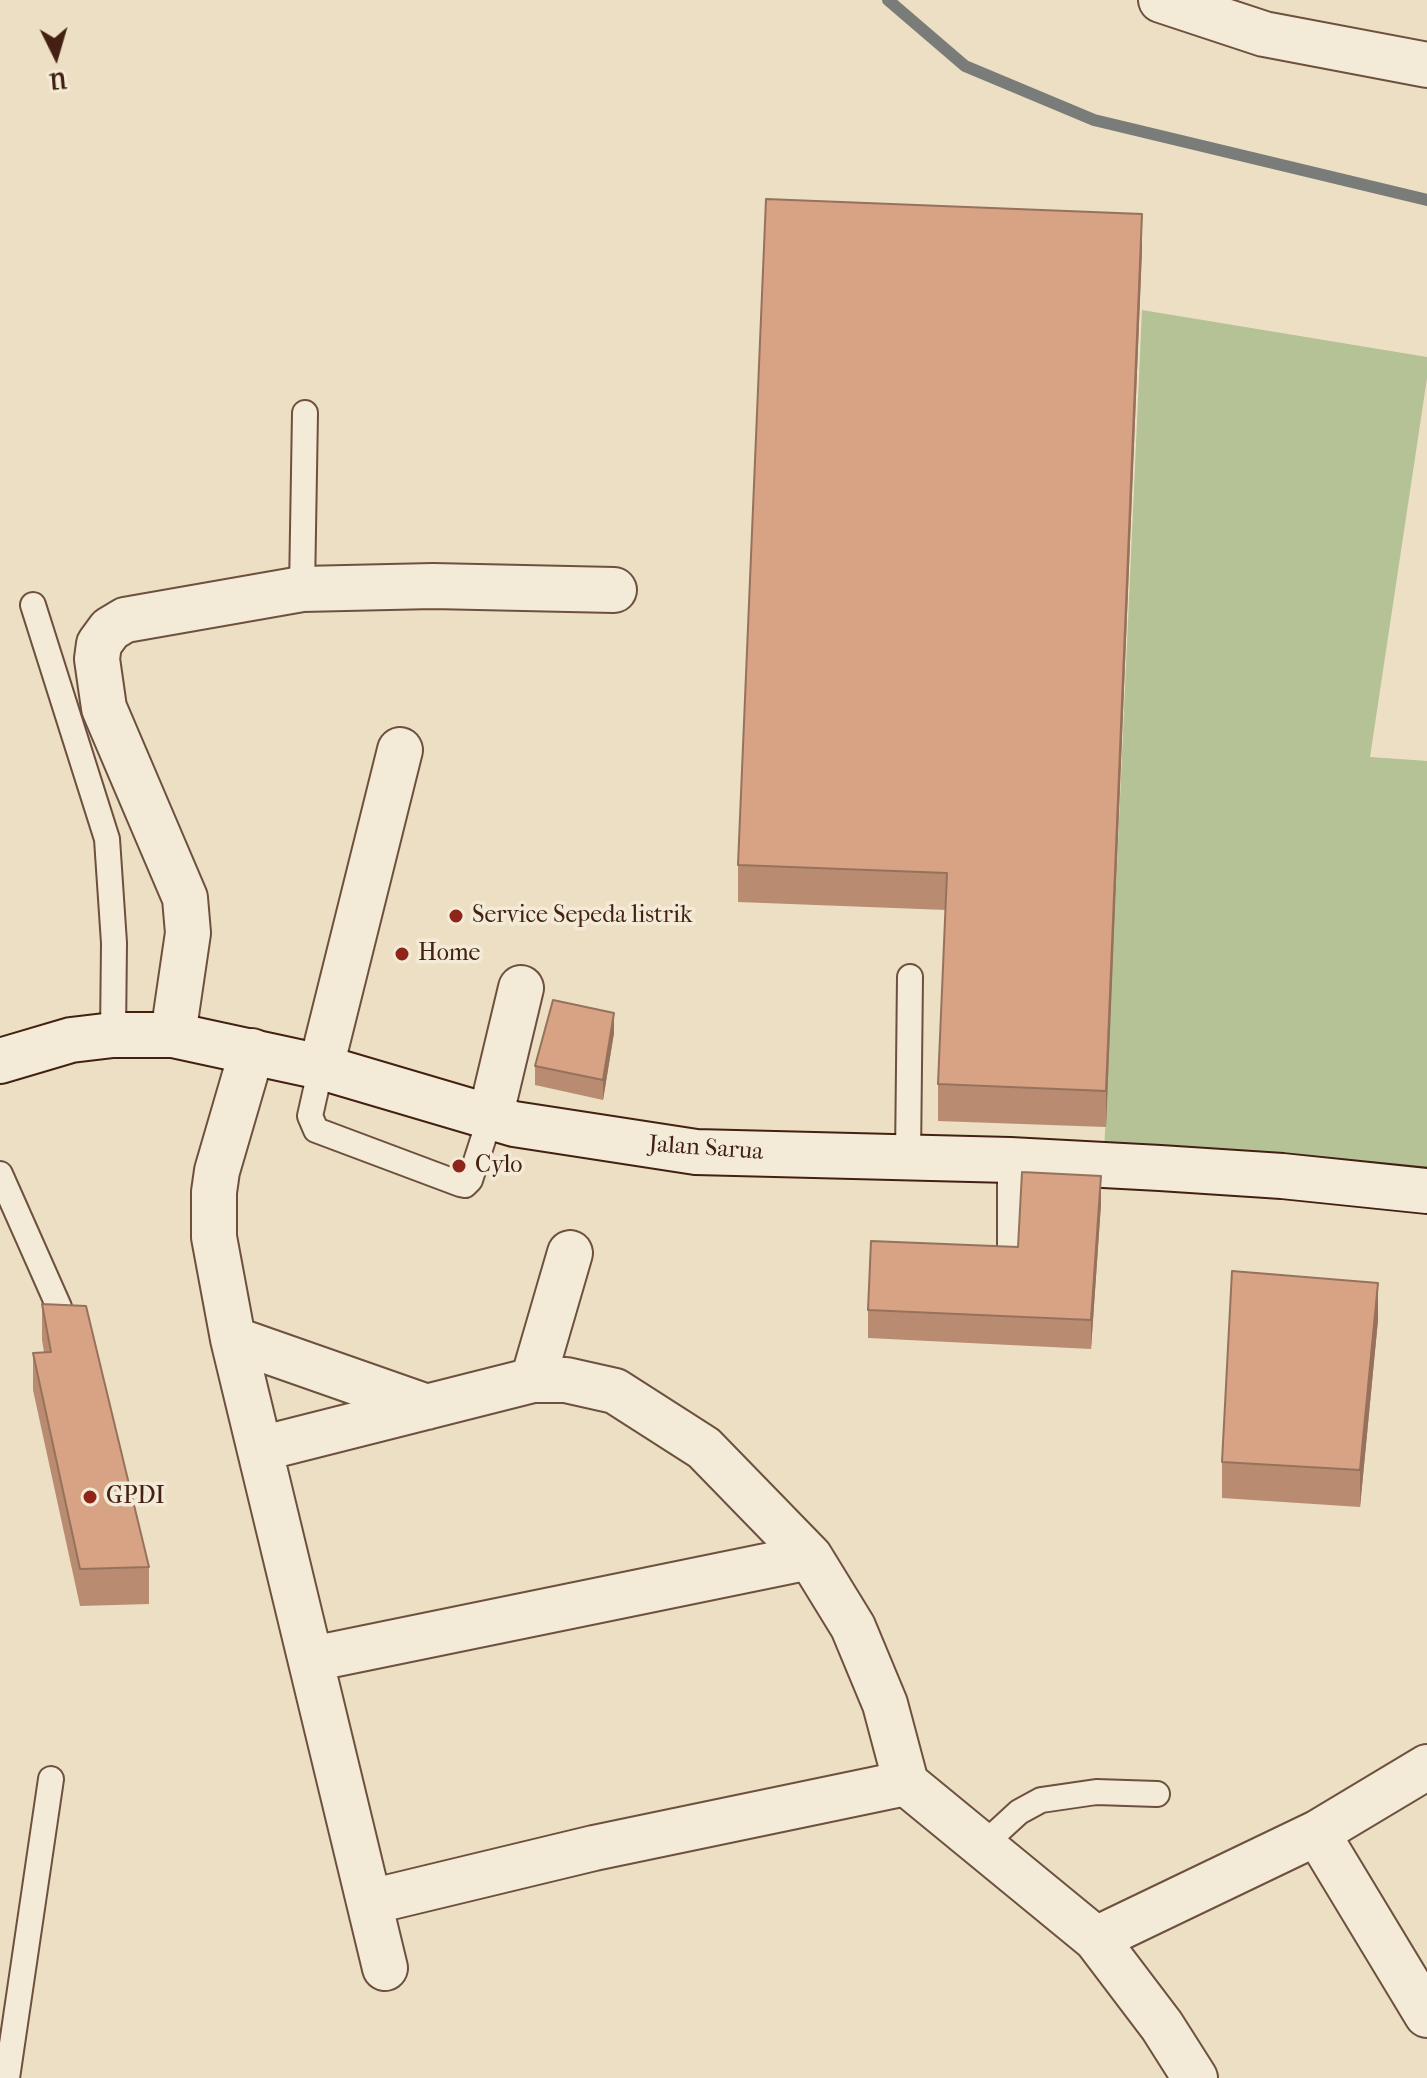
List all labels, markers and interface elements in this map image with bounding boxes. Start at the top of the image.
north arrow [16,16,96,96]
text: U [48,66,68,94]
place label: Service Sepeda listrik [472,902,692,930]
marker: Service Sepeda listrik [447,907,465,925]
place label: Home [418,940,480,968]
marker: Home [393,945,411,963]
street label: Jalan Sarua [648,1131,764,1167]
place label: Cylo [475,1152,522,1180]
marker: Cylo [450,1157,468,1175]
place label: GPDI [106,1483,165,1511]
marker: GPDI [81,1488,99,1506]

